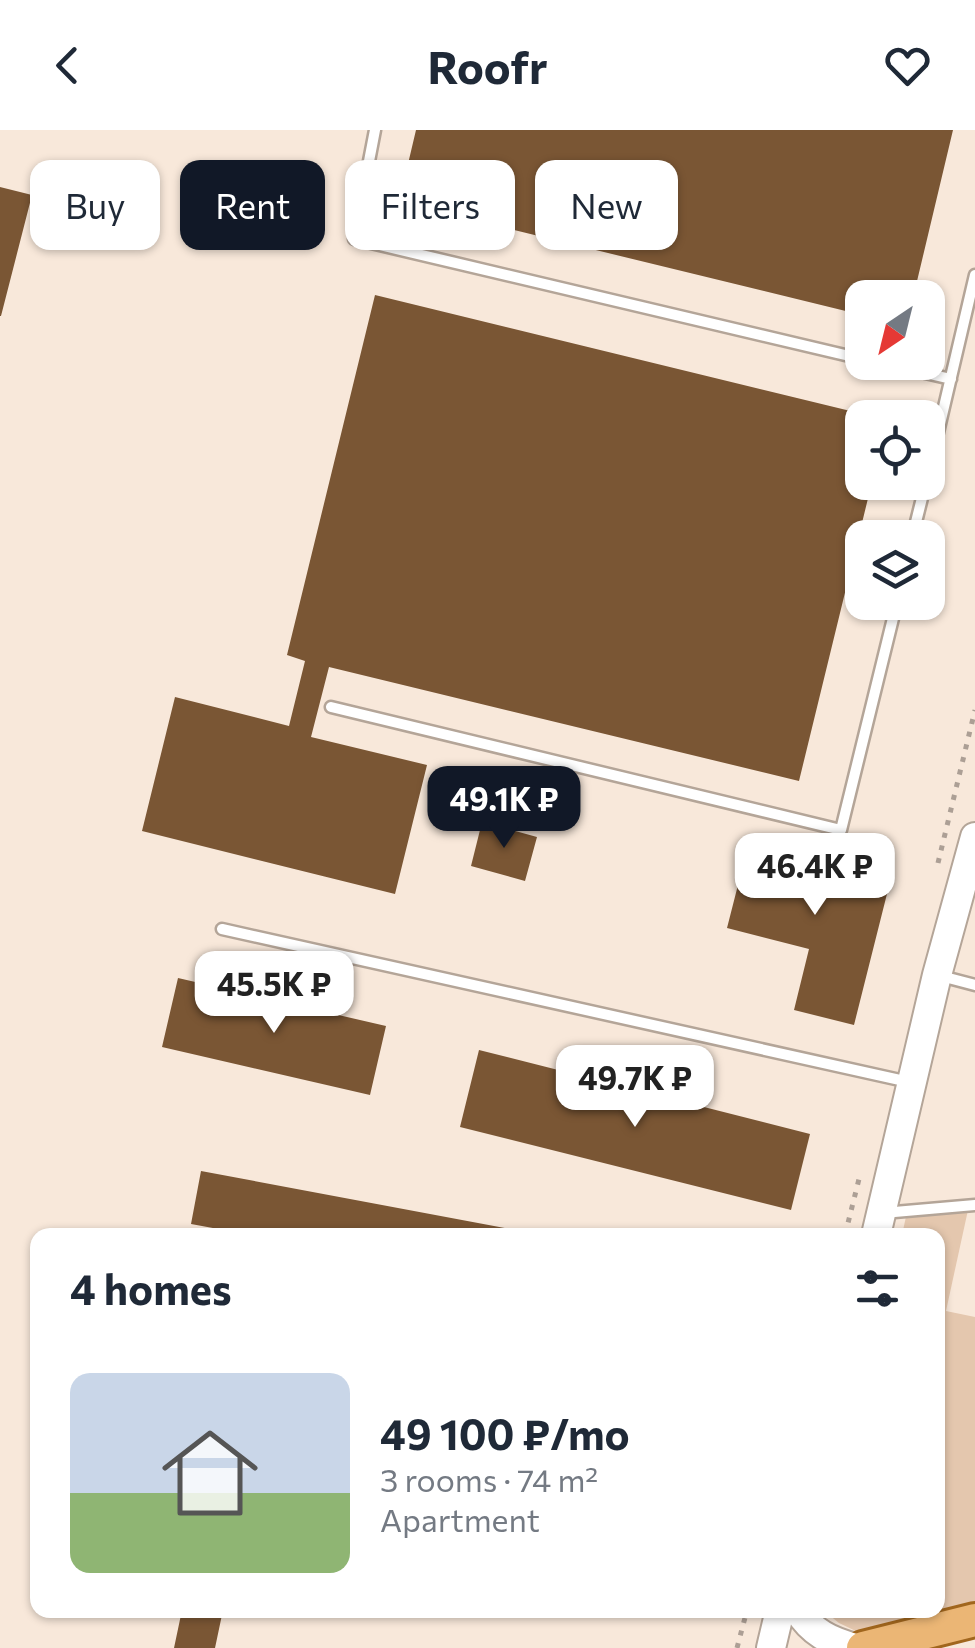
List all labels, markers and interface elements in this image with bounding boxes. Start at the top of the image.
icon: back [40,38,95,93]
text: Roofr [427,38,548,93]
icon: heart [880,38,935,93]
chip: Buy [30,160,160,250]
chip: Rent [180,160,325,250]
chip: Filters [345,160,515,250]
chip: New [535,160,678,250]
north arrow [845,280,945,380]
map controls [845,280,945,620]
button: locate [845,400,945,500]
button: layers [845,520,945,620]
pin: 49.1K ₽ [412,766,596,851]
text: 49.1K ₽ [449,778,559,818]
pin: 46.4K ₽ [723,833,907,918]
text: 46.4K ₽ [757,845,873,885]
pin: 45.5K ₽ [182,951,366,1036]
text: 45.5K ₽ [217,963,331,1003]
pin: 49.7K ₽ [543,1045,727,1130]
text: 49.7K ₽ [578,1057,692,1097]
icon: filters [850,1261,905,1316]
text: 4 homes [70,1262,232,1314]
text: 49 100 ₽/mo [380,1407,630,1459]
icon: home [150,1413,270,1533]
text: 3 rooms · 74 m² [380,1459,598,1499]
text: Apartment [380,1499,540,1539]

